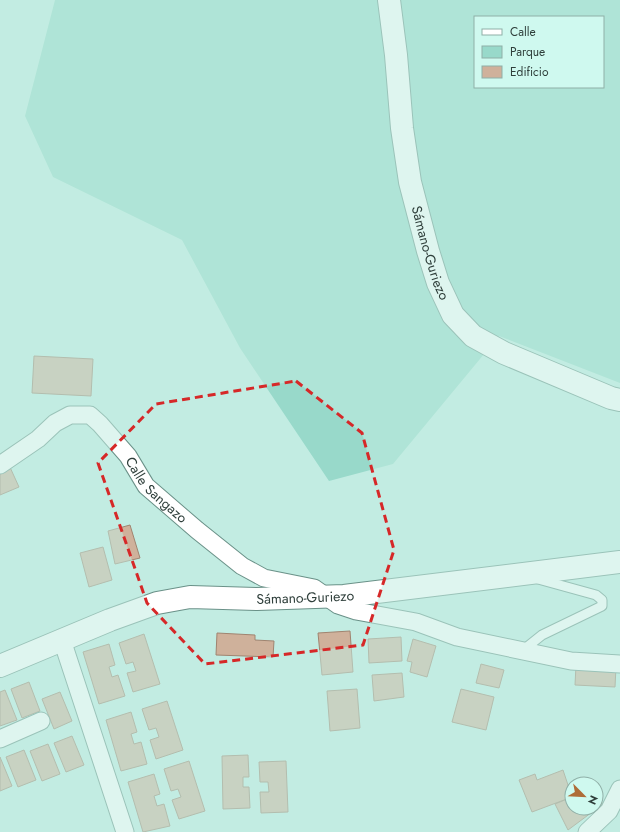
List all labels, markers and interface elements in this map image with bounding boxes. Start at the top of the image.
legend [474,16,604,88]
text: Calle [510,23,536,41]
text: Parque [510,43,545,61]
text: Edificio [510,63,549,81]
street label: Sámano-Guriezo [407,204,455,304]
street label: Calle Sangazo [121,453,192,528]
street label: Sámano-Guriezo [256,585,355,609]
north arrow [564,776,604,816]
text: N [584,793,602,807]

